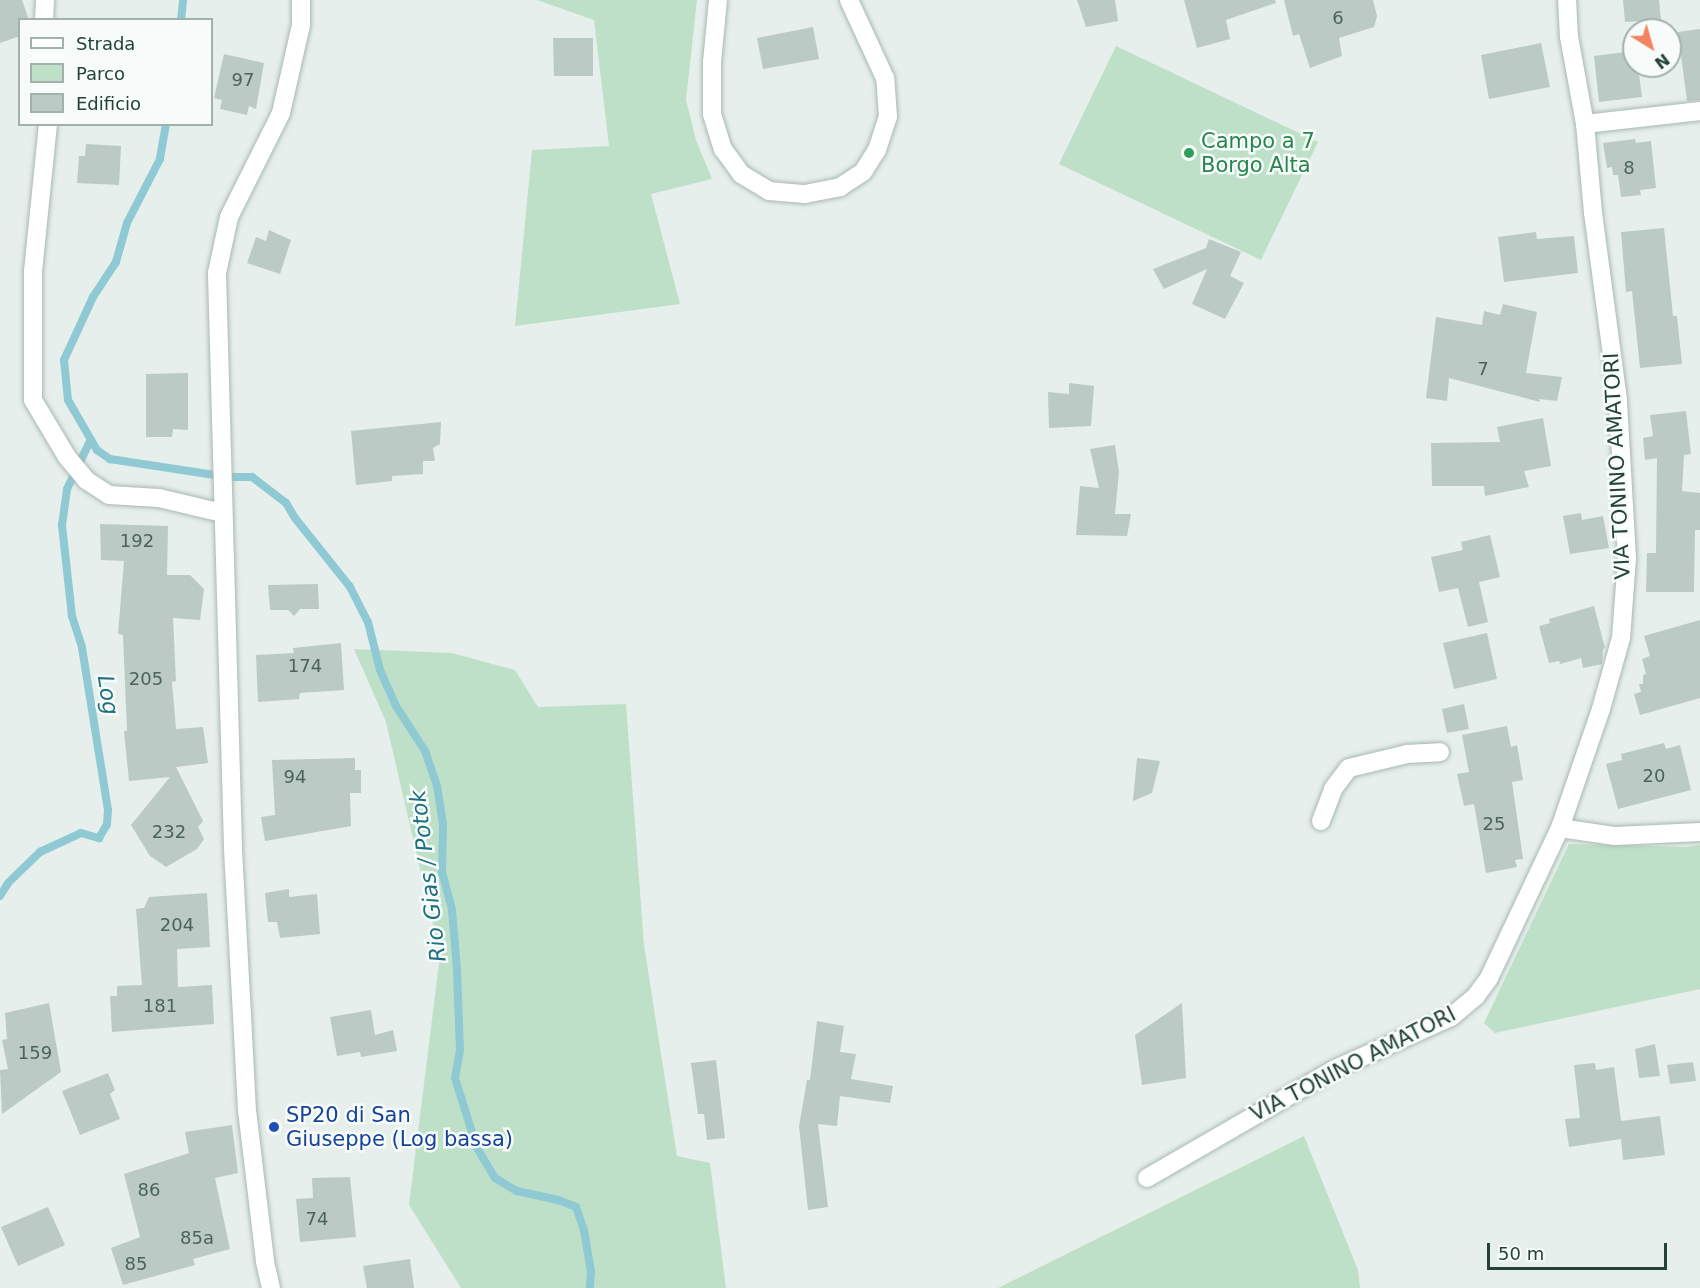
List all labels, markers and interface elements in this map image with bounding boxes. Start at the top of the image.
house number: 6 [1332,7,1344,29]
legend [18,18,213,126]
north arrow [1622,18,1682,78]
text: Strada [76,33,135,54]
text: N [1651,50,1673,73]
text: Parco [76,63,125,84]
house number: 97 [232,69,254,91]
text: Edificio [76,93,141,114]
place label: Campo a 7 Borgo Alta [1201,128,1315,178]
marker: Campo a 7 Borgo Alta [1182,146,1196,160]
house number: 8 [1623,157,1635,179]
street label: VIA TONINO AMATORI [1598,352,1636,580]
house number: 7 [1477,358,1489,380]
house number: 192 [120,530,154,552]
house number: 174 [288,655,322,677]
house number: 205 [129,668,163,690]
water label: Log [92,673,124,717]
house number: 20 [1643,765,1665,787]
house number: 94 [284,766,306,788]
water label: Rio Gias / Potok [404,789,452,963]
house number: 25 [1483,813,1505,835]
house number: 232 [152,821,186,843]
house number: 204 [160,914,194,936]
house number: 181 [143,995,177,1017]
street label: VIA TONINO AMATORI [1246,1001,1460,1127]
house number: 159 [18,1042,52,1064]
place label: SP20 di San Giuseppe (Log bassa) [286,1102,513,1152]
marker: SP20 di San Giuseppe (Log bassa) [267,1120,281,1134]
house number: 86 [138,1179,160,1201]
house number: 74 [306,1208,328,1230]
house number: 85a [180,1227,214,1249]
scale bar [1490,1231,1670,1269]
text: 50 m [1498,1243,1544,1264]
house number: 85 [125,1253,147,1275]

